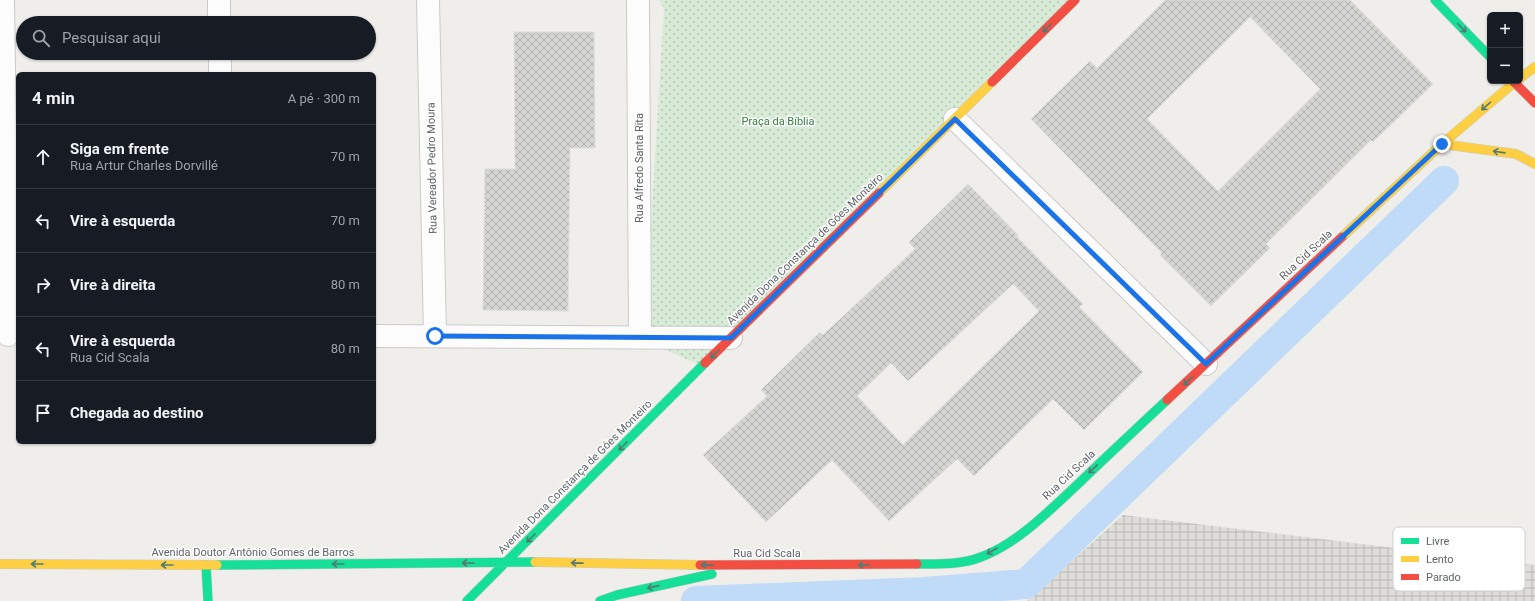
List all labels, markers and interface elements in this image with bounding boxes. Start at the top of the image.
map controls [1487,12,1523,84]
button: + [1487,12,1523,48]
search box [16,16,376,60]
one-way arrow [1042,23,1052,32]
one-way arrow [1457,23,1467,33]
icon: search [30,27,52,49]
text: Pesquisar aqui [62,29,161,47]
button: − [1487,48,1523,84]
text: 4 min [32,88,75,108]
text: A pé · 300 m [288,91,360,106]
street label: Rua Vereador Pedro Moura [424,102,440,234]
one-way arrow [1481,102,1491,111]
street label: Rua Alfredo Santa Rita [633,113,646,223]
park label: Praça da Bíblia [742,115,814,128]
route end [1433,135,1451,153]
text: Siga em frente [70,140,169,158]
icon: ahead [32,146,54,168]
one-way arrow [1493,148,1506,156]
text: 70 m [331,149,360,164]
text: Rua Artur Charles Dorvillé [70,158,218,173]
street label: Avenida Dona Constança de Góes Monteiro [724,171,886,327]
icon: left [32,210,54,232]
text: Vire à esquerda [70,212,175,230]
text: 70 m [331,213,360,228]
street label: Rua Cid Scala [1277,227,1335,283]
icon: right [32,274,54,296]
text: Vire à direita [70,276,156,294]
text: 80 m [331,277,360,292]
route start [426,327,444,345]
text: Vire à esquerda [70,332,175,350]
icon: left [32,338,54,360]
text: 80 m [331,341,360,356]
one-way arrow [710,349,720,359]
text: Rua Cid Scala [70,350,149,365]
one-way arrow [1183,376,1193,386]
street label: Avenida Dona Constança de Góes Monteiro [495,397,655,557]
icon: arrive [32,402,54,424]
text: Chegada ao destino [70,404,204,422]
one-way arrow [618,441,628,451]
street label: Rua Cid Scala [1040,447,1098,503]
one-way arrow [1088,465,1098,474]
legend [1393,527,1525,591]
one-way arrow [526,533,536,543]
text: Livre [1426,535,1450,548]
street label: Avenida Doutor Antônio Gomes de Barros [152,546,355,559]
street label: Rua Cid Scala [733,547,801,560]
one-way arrow [986,547,998,555]
text: Lento [1426,553,1454,566]
one-way arrow [462,559,475,567]
one-way arrow [571,559,584,567]
one-way arrow [31,560,44,568]
one-way arrow [332,560,345,568]
one-way arrow [161,561,174,569]
one-way arrow [701,561,714,569]
one-way arrow [858,561,871,569]
text: Parado [1426,571,1461,584]
one-way arrow [647,584,660,591]

